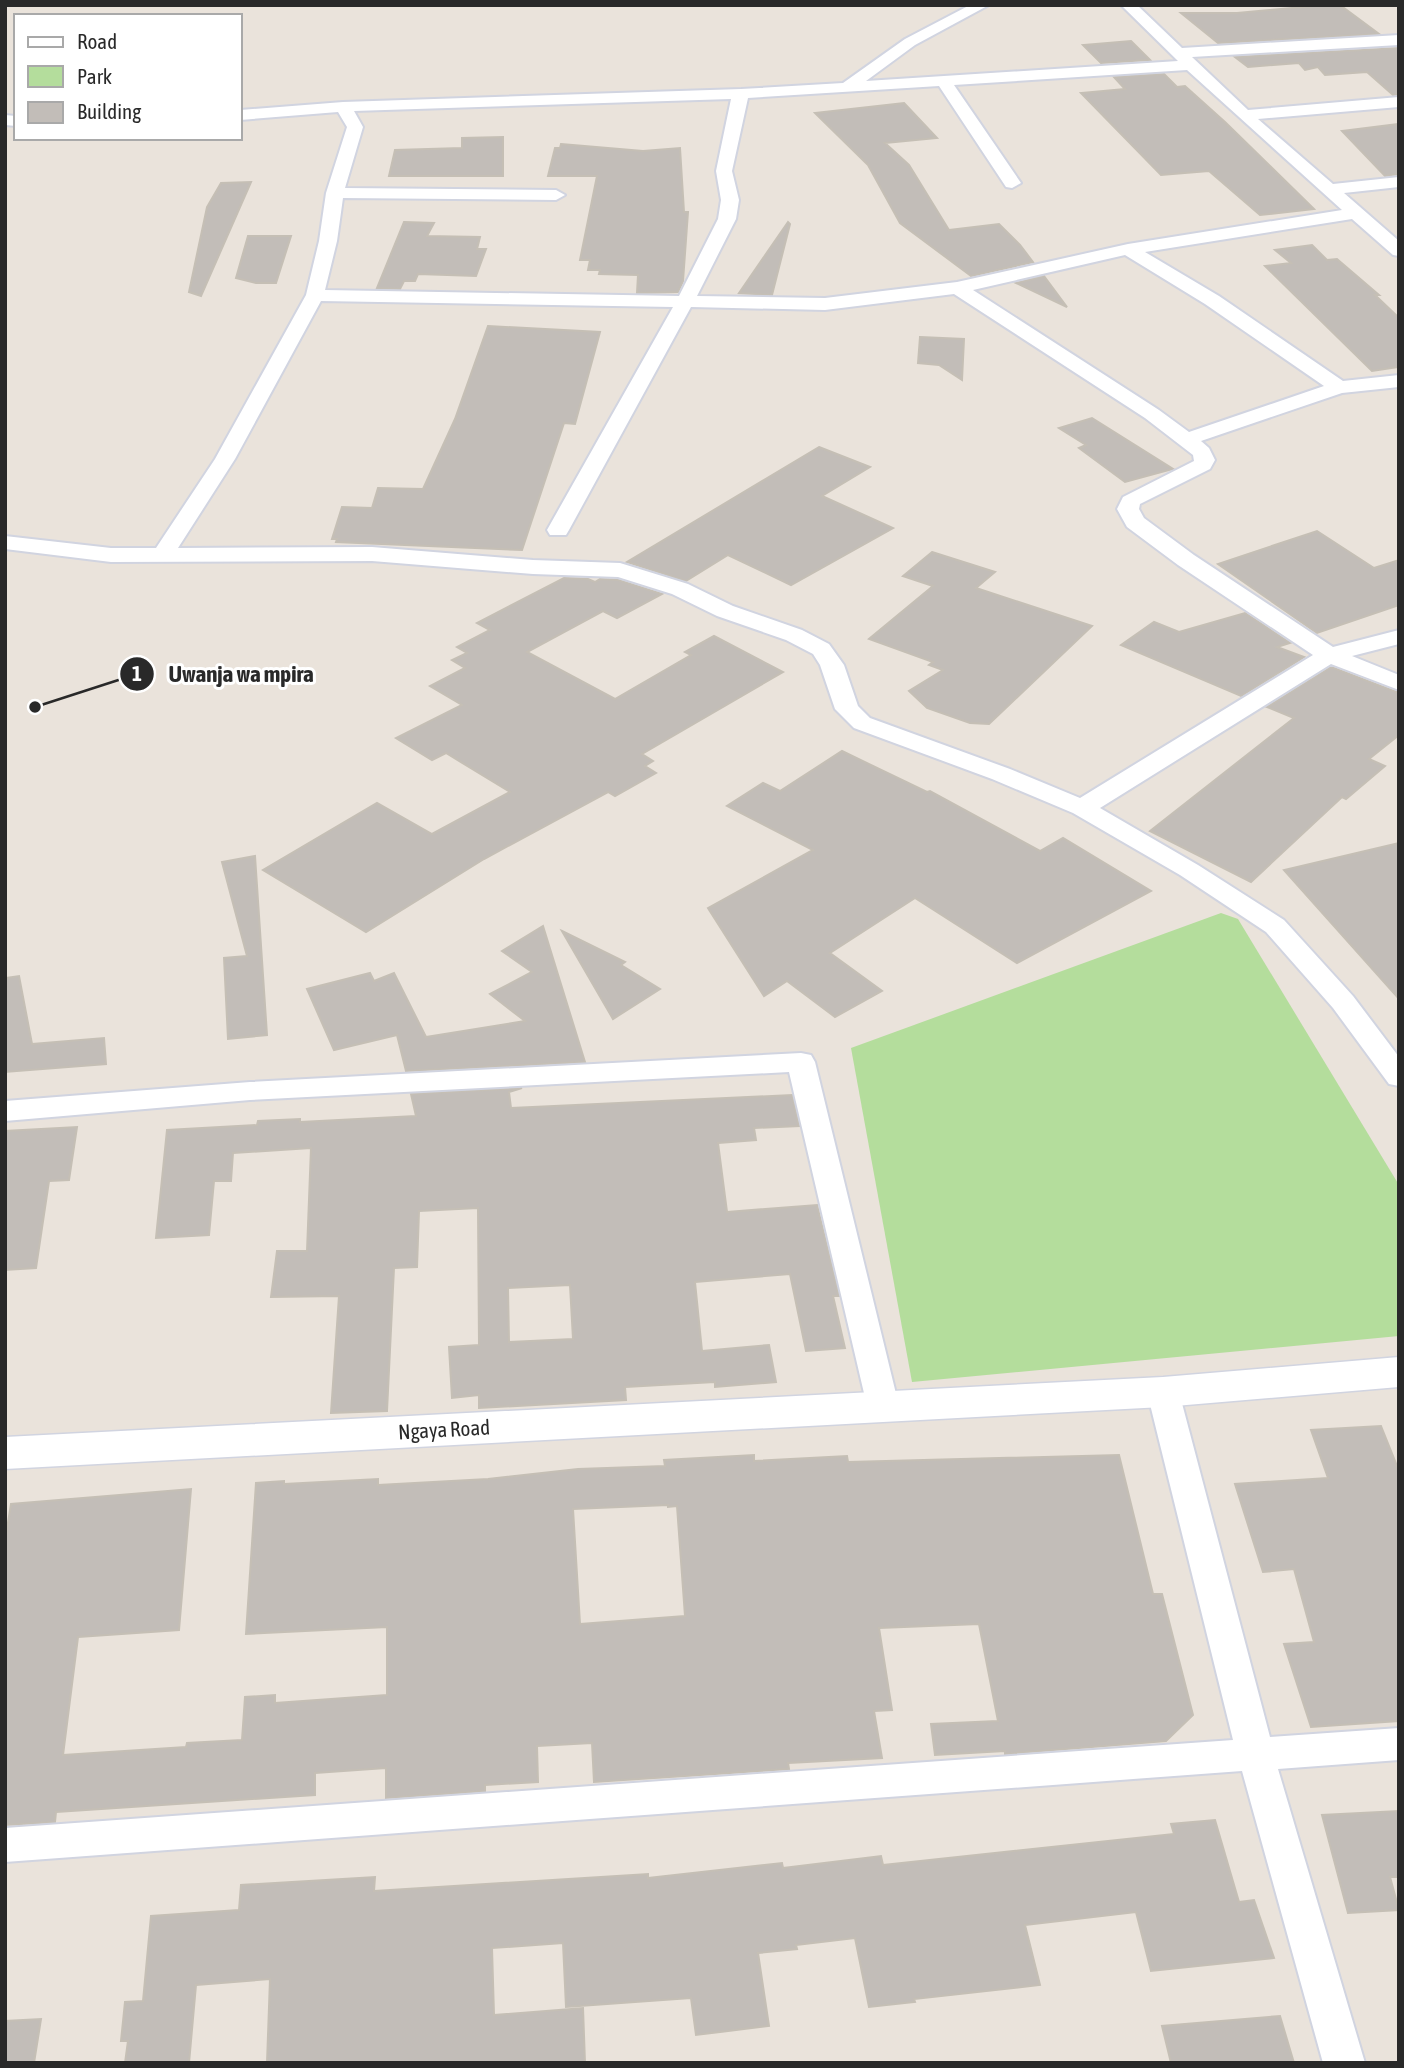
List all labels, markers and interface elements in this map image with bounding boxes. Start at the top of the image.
legend [14,14,242,140]
text: Road [77,29,117,53]
text: Park [77,64,112,88]
text: Building [77,99,141,123]
callout: Uwanja wa mpira [119,652,327,696]
text: 1 [132,661,142,685]
text: Uwanja wa mpira [168,661,314,687]
street label: Ngaya Road [397,1415,491,1443]

